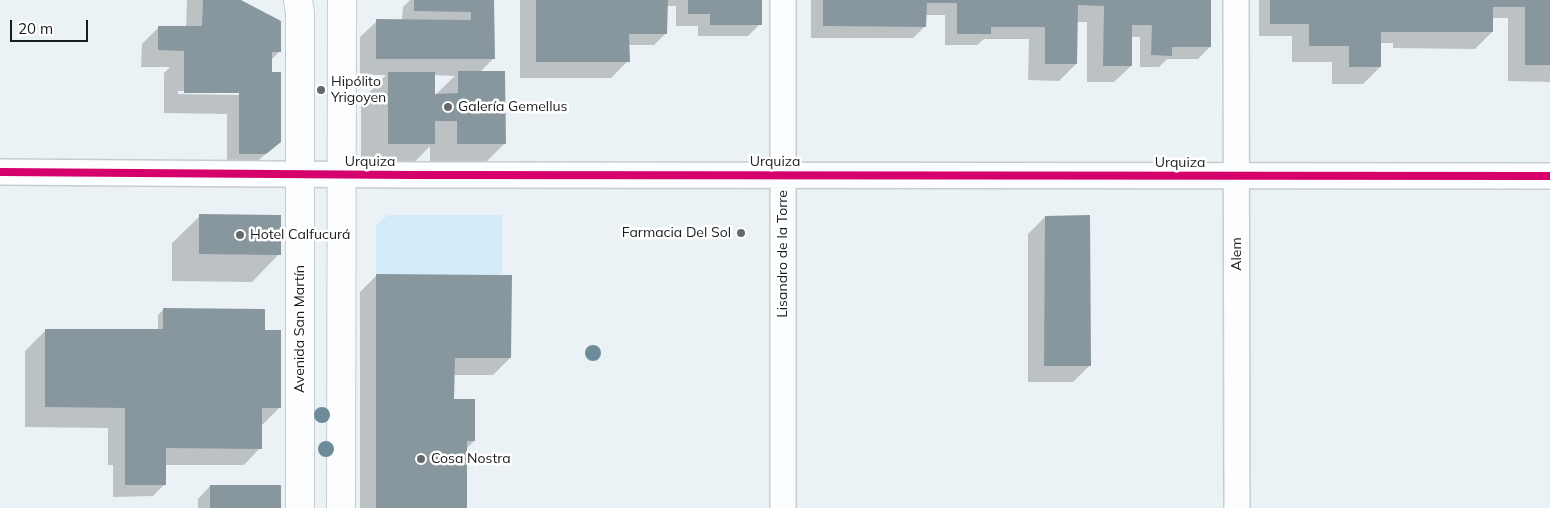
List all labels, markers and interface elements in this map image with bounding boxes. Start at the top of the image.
scale bar [12,10,90,42]
text: 20 m [18,19,53,38]
place label: Hipólito Yrigoyen [331,74,386,106]
marker: Hipólito Yrigoyen [315,84,327,96]
place label: Galería Gemellus [458,99,567,115]
marker: Galería Gemellus [442,101,454,113]
street label: Urquiza [345,154,395,170]
street label: Urquiza [750,154,800,170]
street label: Urquiza [1155,155,1205,171]
street label: Lisandro de la Torre [775,190,791,318]
place label: Farmacia Del Sol [622,225,731,241]
place label: Hotel Calfucurá [250,227,350,243]
marker: Farmacia Del Sol [735,227,747,239]
marker: Hotel Calfucurá [234,229,246,241]
street label: Alem [1229,237,1245,271]
street label: Avenida San Martín [292,265,308,393]
place label: Cosa Nostra [431,451,511,467]
marker: Cosa Nostra [415,453,427,465]

